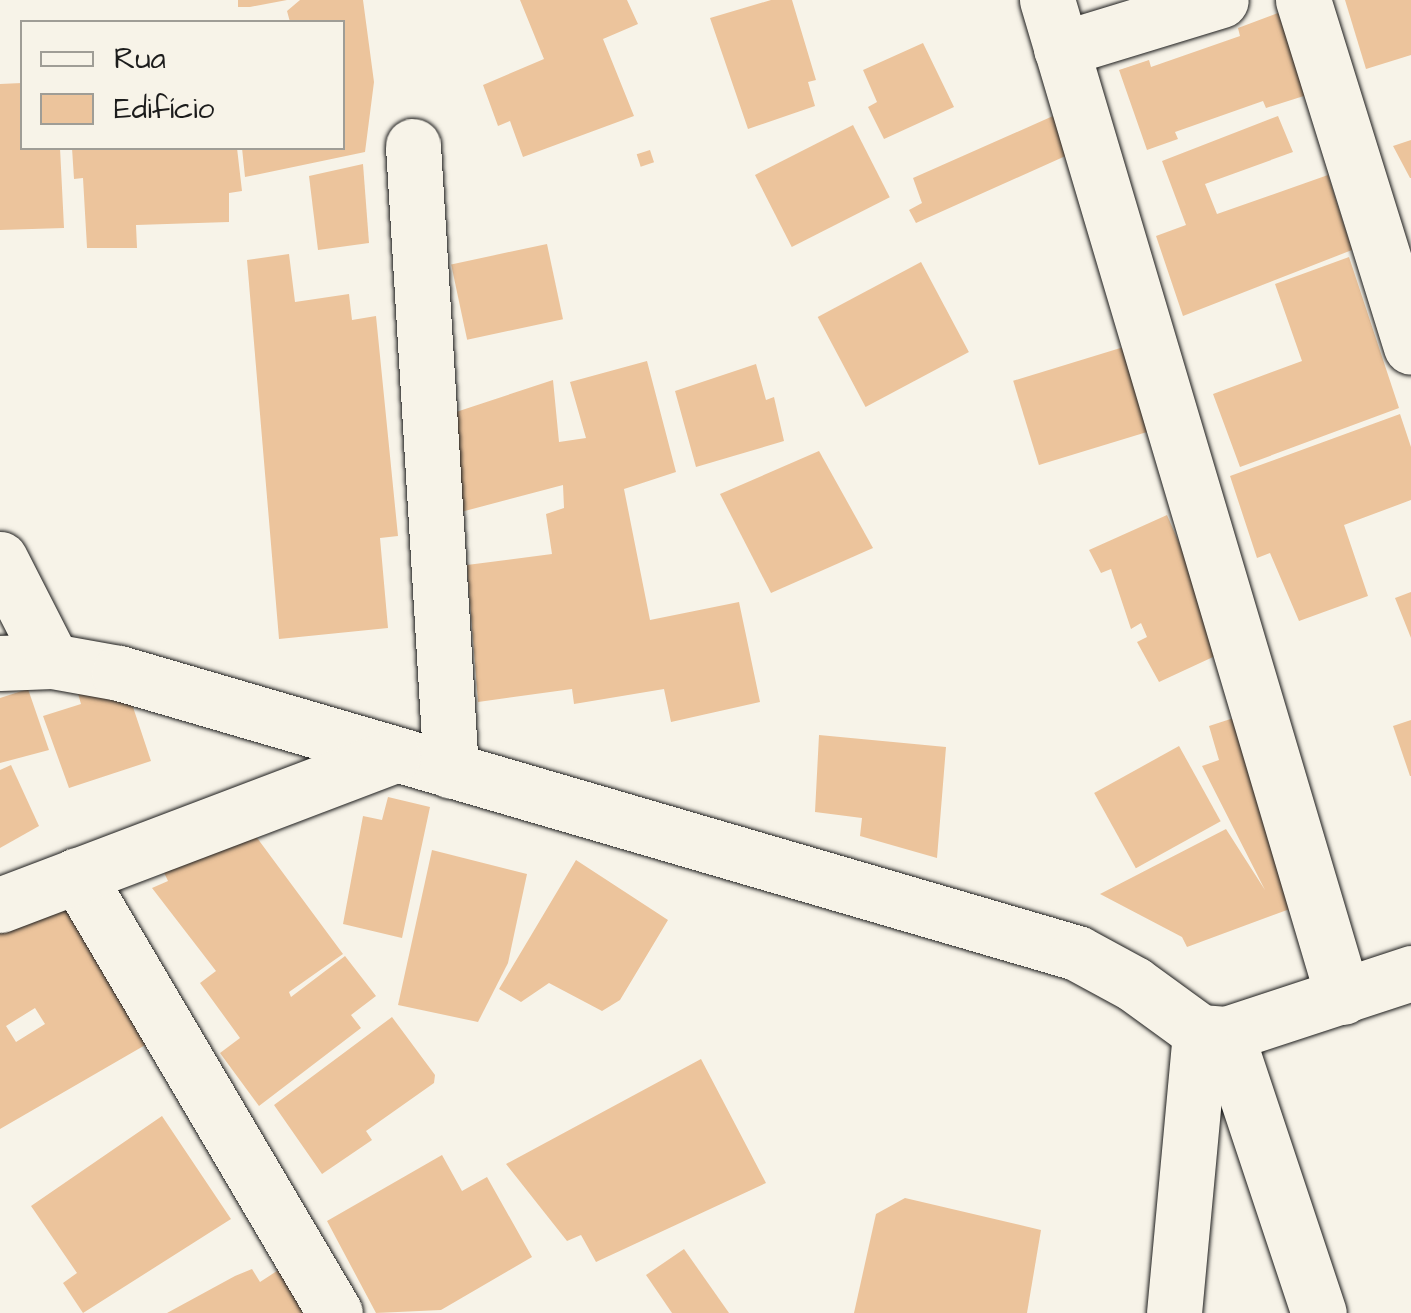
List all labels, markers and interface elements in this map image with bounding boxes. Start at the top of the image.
legend [20,20,345,150]
text: Rua [114,38,166,80]
text: Edifício [114,88,214,130]

